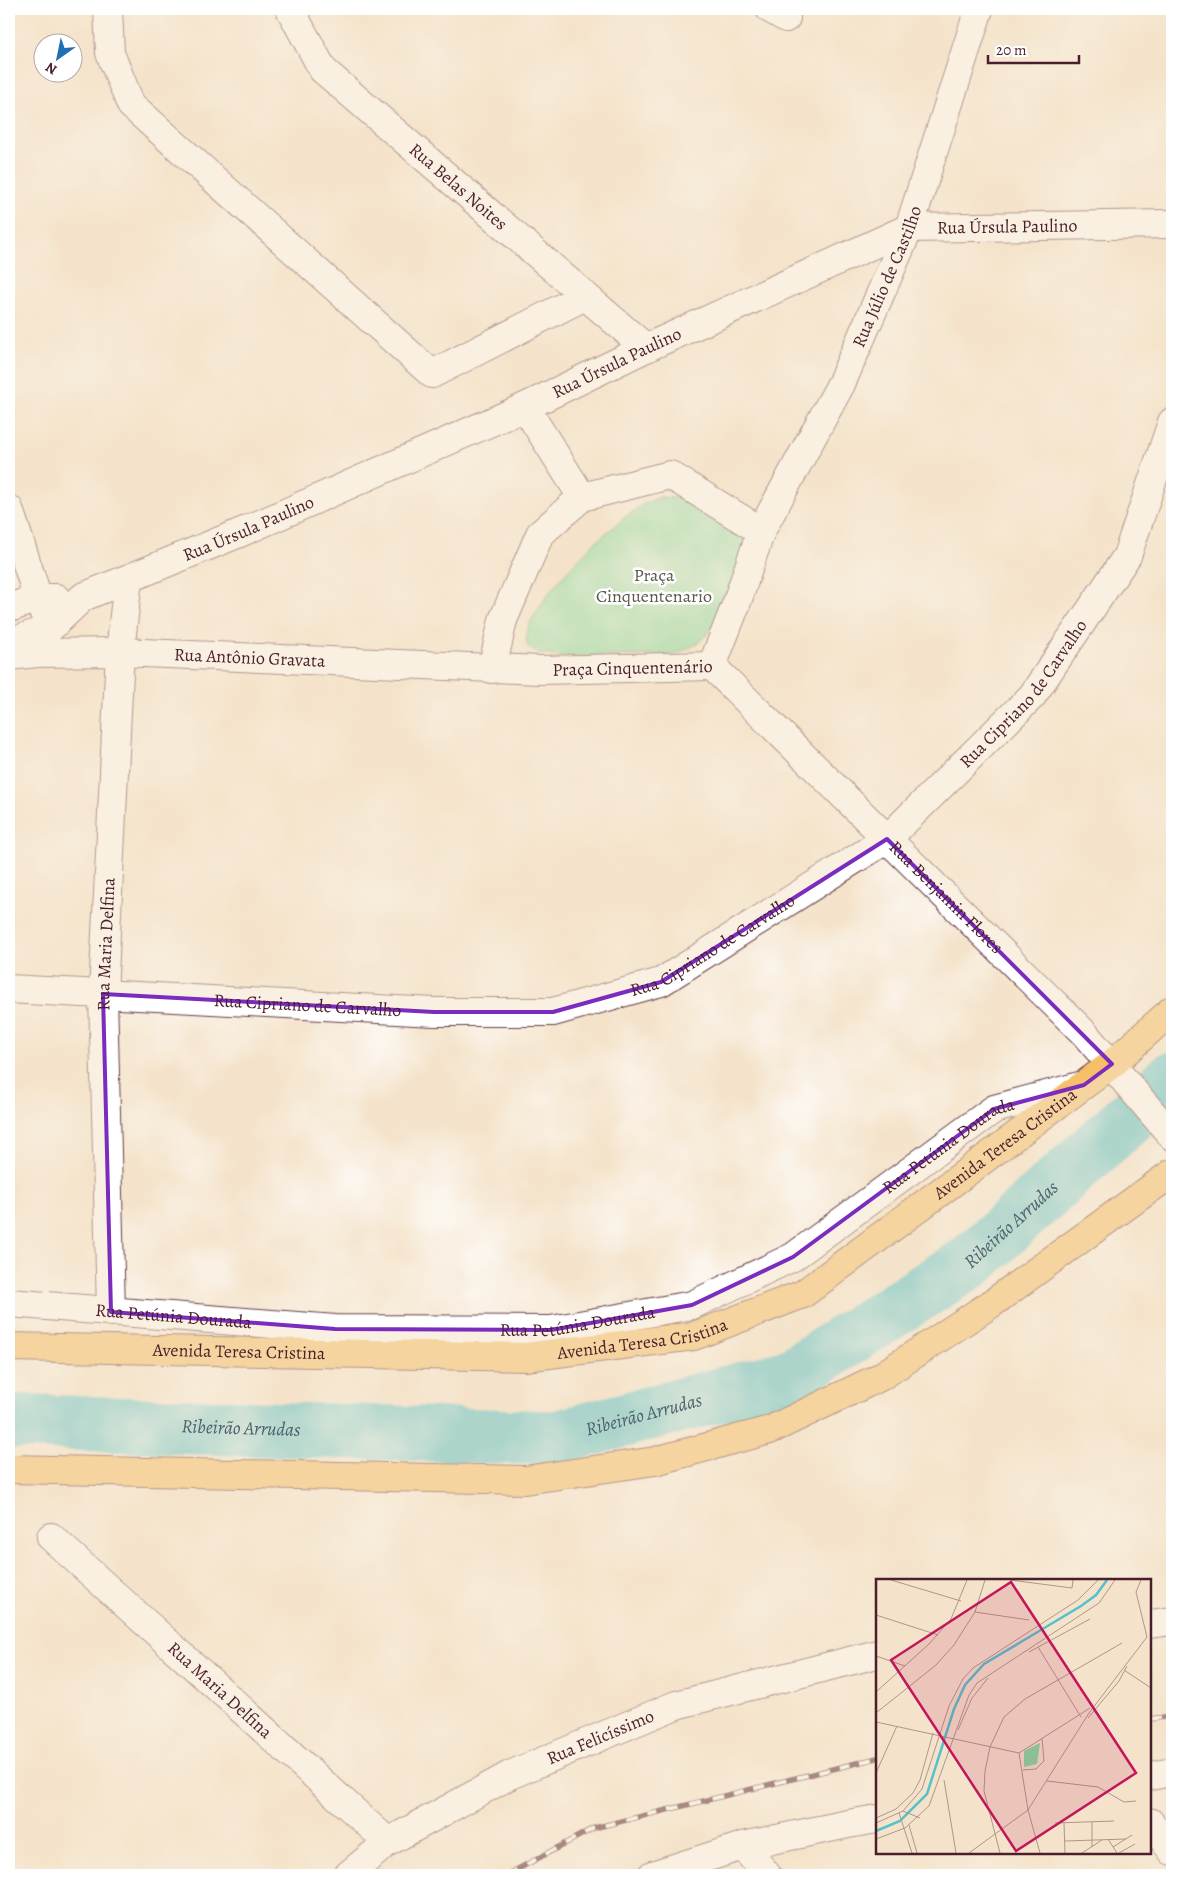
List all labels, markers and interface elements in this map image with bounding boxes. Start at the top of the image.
north arrow [32,32,82,82]
scale bar [988,32,1080,64]
text: 20 m [996,40,1027,60]
text: N [42,58,61,79]
street label: Rua Belas Noites [404,138,513,236]
street label: Rua Júlio de Castilho [846,203,927,351]
street label: Rua Úrsula Paulino [937,213,1078,240]
street label: Rua Úrsula Paulino [548,322,685,404]
street label: Rua Úrsula Paulino [179,490,318,567]
park label: Praça Cinquentenario [596,563,712,608]
street label: Rua Cipriano de Carvalho [954,615,1093,773]
street label: Rua Antônio Gravata [174,642,327,673]
street label: Praça Cinquentenário [552,654,713,682]
street label: Rua Benjamin Flores [884,835,1009,959]
street label: Rua Maria Delfina [91,876,121,1011]
street label: Rua Cipriano de Carvalho [627,888,799,1002]
street label: Rua Cipriano de Carvalho [213,988,402,1022]
street label: Avenida Teresa Cristina [928,1082,1082,1205]
street label: Rua Petúnia Dourada [877,1092,1018,1199]
water label: Ribeirão Arrudas [958,1175,1064,1274]
street label: Rua Petúnia Dourada [94,1298,253,1334]
street label: Rua Petúnia Dourada [500,1300,657,1342]
street label: Avenida Teresa Cristina [555,1312,732,1365]
street label: Avenida Teresa Cristina [151,1338,326,1365]
water label: Ribeirão Arrudas [583,1387,705,1442]
water label: Ribeirão Arrudas [181,1413,301,1443]
inset map [876,1579,1151,1854]
street label: Rua Maria Delfina [162,1636,278,1744]
street label: Rua Felicíssimo [543,1704,658,1770]

